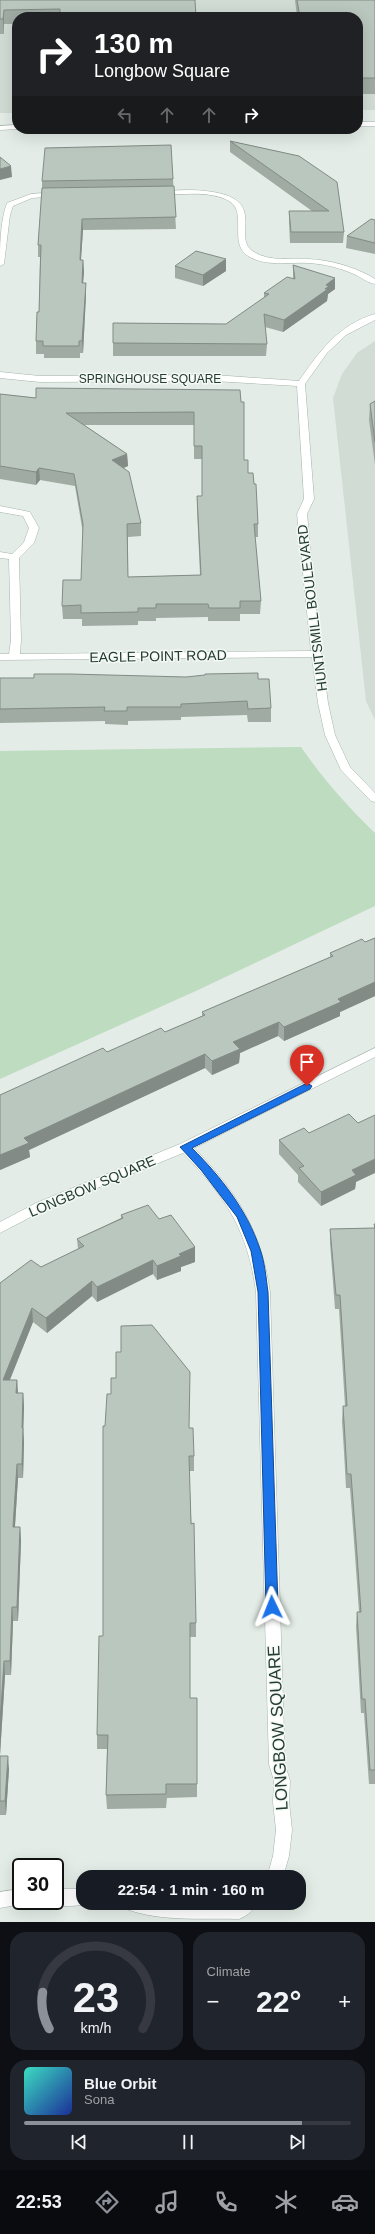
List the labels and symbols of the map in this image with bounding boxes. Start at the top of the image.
street label: SPRINGHOUSE SQUARE [79,372,221,386]
street label: HUNTSMILL BOULEVARD [294,524,330,692]
street label: EAGLE POINT ROAD [89,647,227,665]
pin [290,1045,324,1086]
street label: LONGBOW SQUARE [26,1152,158,1220]
position arrow [251,1586,293,1628]
street label: LONGBOW SQUARE [264,1645,292,1811]
speed limit sign: 30 [12,1858,64,1910]

